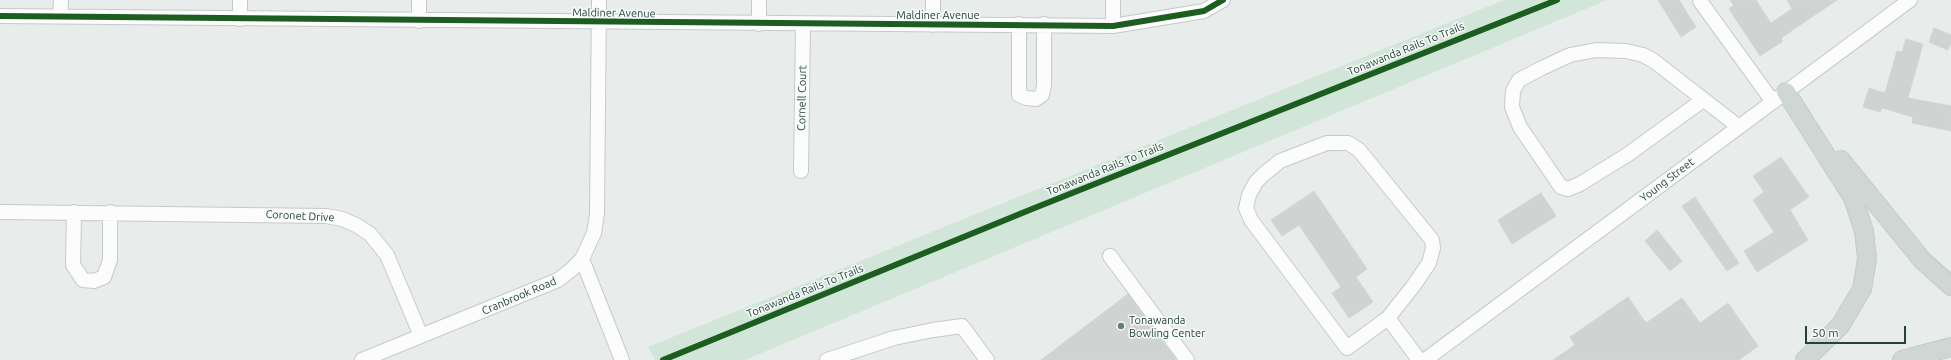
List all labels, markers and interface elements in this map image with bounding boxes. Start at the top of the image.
street label: Maldiner Avenue [572,6,656,20]
street label: Maldiner Avenue [896,8,980,22]
street label: Tonawanda Rails To Trails [1346,20,1466,78]
street label: Cornell Court [795,65,809,131]
street label: Tonawanda Rails To Trails [1045,140,1165,198]
street label: Young Street [1637,155,1697,205]
street label: Coronet Drive [265,208,335,224]
street label: Tonawanda Rails To Trails [745,262,865,320]
street label: Cranbrook Road [480,274,558,318]
place label: Tonawanda Bowling Center [1129,313,1205,339]
scale bar [1807,318,1908,344]
marker: Tonawanda Bowling Center [1116,321,1126,331]
text: 50 m [1812,326,1839,339]

